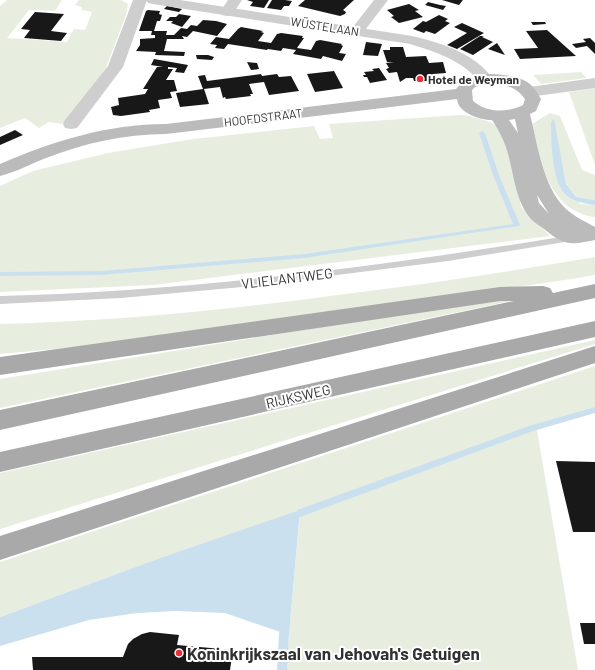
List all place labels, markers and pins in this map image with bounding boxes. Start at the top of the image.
place label: Hotel de Weyman [428,72,519,86]
marker: Hotel de Weyman [415,74,425,84]
place label: Koninkrijkszaal van Jehovah's Getuigen [187,643,480,663]
marker: Koninkrijkszaal van Jehovah's Getuigen [174,648,184,658]

